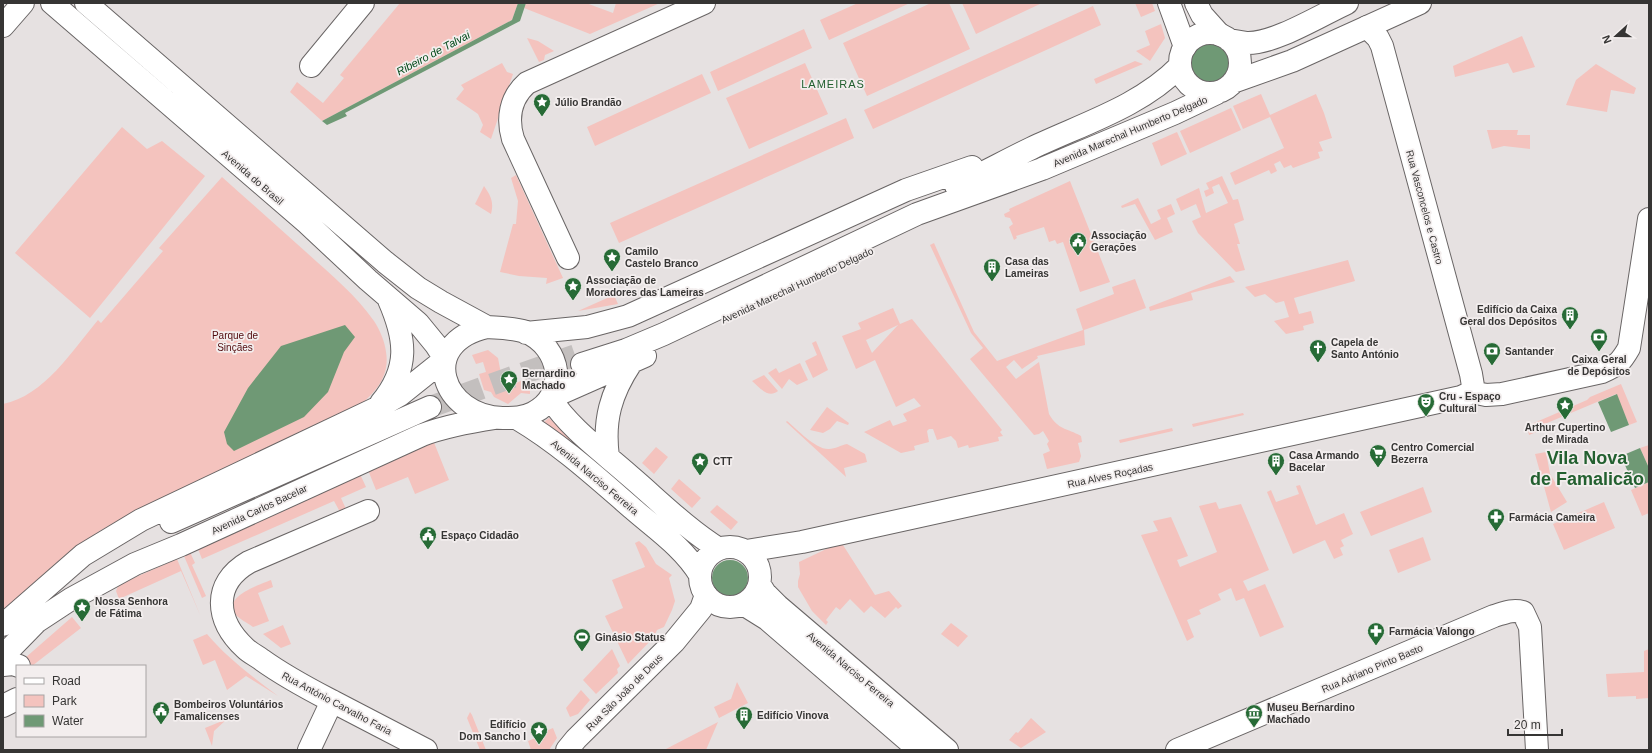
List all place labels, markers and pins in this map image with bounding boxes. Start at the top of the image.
place icon: Júlio Brandão [532,92,552,117]
place label: Júlio Brandão [555,97,622,108]
place label: Associação Gerações [1091,230,1147,253]
public building icon: Associação Gerações [1068,231,1088,256]
place label: Camilo Castelo Branco [625,246,698,269]
place icon: Camilo Castelo Branco [602,247,622,272]
place label: Casa das Lameiras [1005,256,1049,279]
building icon: Casa das Lameiras [982,257,1002,282]
place label: Associação de Moradores das Lameiras [586,275,704,298]
place icon: Associação de Moradores das Lameiras [563,276,583,301]
place label: Edifício da Caixa Geral dos Depósitos [1460,304,1557,327]
building icon: Edifício da Caixa Geral dos Depósitos [1560,305,1580,330]
bank icon: Caixa Geral de Depósitos [1589,327,1609,352]
place label: Capela de Santo António [1331,337,1399,360]
church icon: Capela de Santo António [1308,338,1328,363]
bank icon: Santander [1482,341,1502,366]
place label: Santander [1505,346,1554,357]
place label: Caixa Geral de Depósitos [1568,354,1631,377]
place label: Bernardino Machado [522,368,575,391]
place icon: Bernardino Machado [499,369,519,394]
place label: Cru - Espaço Cultural [1439,391,1501,414]
theatre icon: Cru - Espaço Cultural [1416,392,1436,417]
place icon: Arthur Cupertino de Mirada [1555,395,1575,420]
place label: Arthur Cupertino de Mirada [1525,422,1605,445]
place label: Centro Comercial Bezerra [1391,442,1475,465]
supermarket icon: Centro Comercial Bezerra [1368,443,1388,468]
place label: Casa Armando Bacelar [1289,450,1359,473]
place icon: CTT [690,451,710,476]
building icon: Casa Armando Bacelar [1266,451,1286,476]
place label: CTT [713,456,732,467]
pharmacy icon: Farmácia Cameira [1486,507,1506,532]
place label: Farmácia Cameira [1509,512,1596,523]
public building icon: Espaço Cidadão [418,525,438,550]
place label: Espaço Cidadão [441,530,519,541]
place label: Nossa Senhora de Fátima [95,596,168,619]
place icon: Nossa Senhora de Fátima [72,597,92,622]
pharmacy icon: Farmácia Valongo [1366,621,1386,646]
place label: Farmácia Valongo [1389,626,1475,637]
sports icon: Ginásio Status [572,627,592,652]
place label: Ginásio Status [595,632,665,643]
place label: Bombeiros Voluntários Famalicenses [174,699,284,722]
public building icon: Bombeiros Voluntários Famalicenses [151,700,171,725]
place label: Museu Bernardino Machado [1267,702,1355,725]
museum icon: Museu Bernardino Machado [1244,703,1264,728]
building icon: Edifício Vinova [734,705,754,730]
place label: Edifício Vinova [757,710,829,721]
place label: Edifício Dom Sancho I [459,719,526,742]
place icon: Edifício Dom Sancho I [529,720,549,745]

